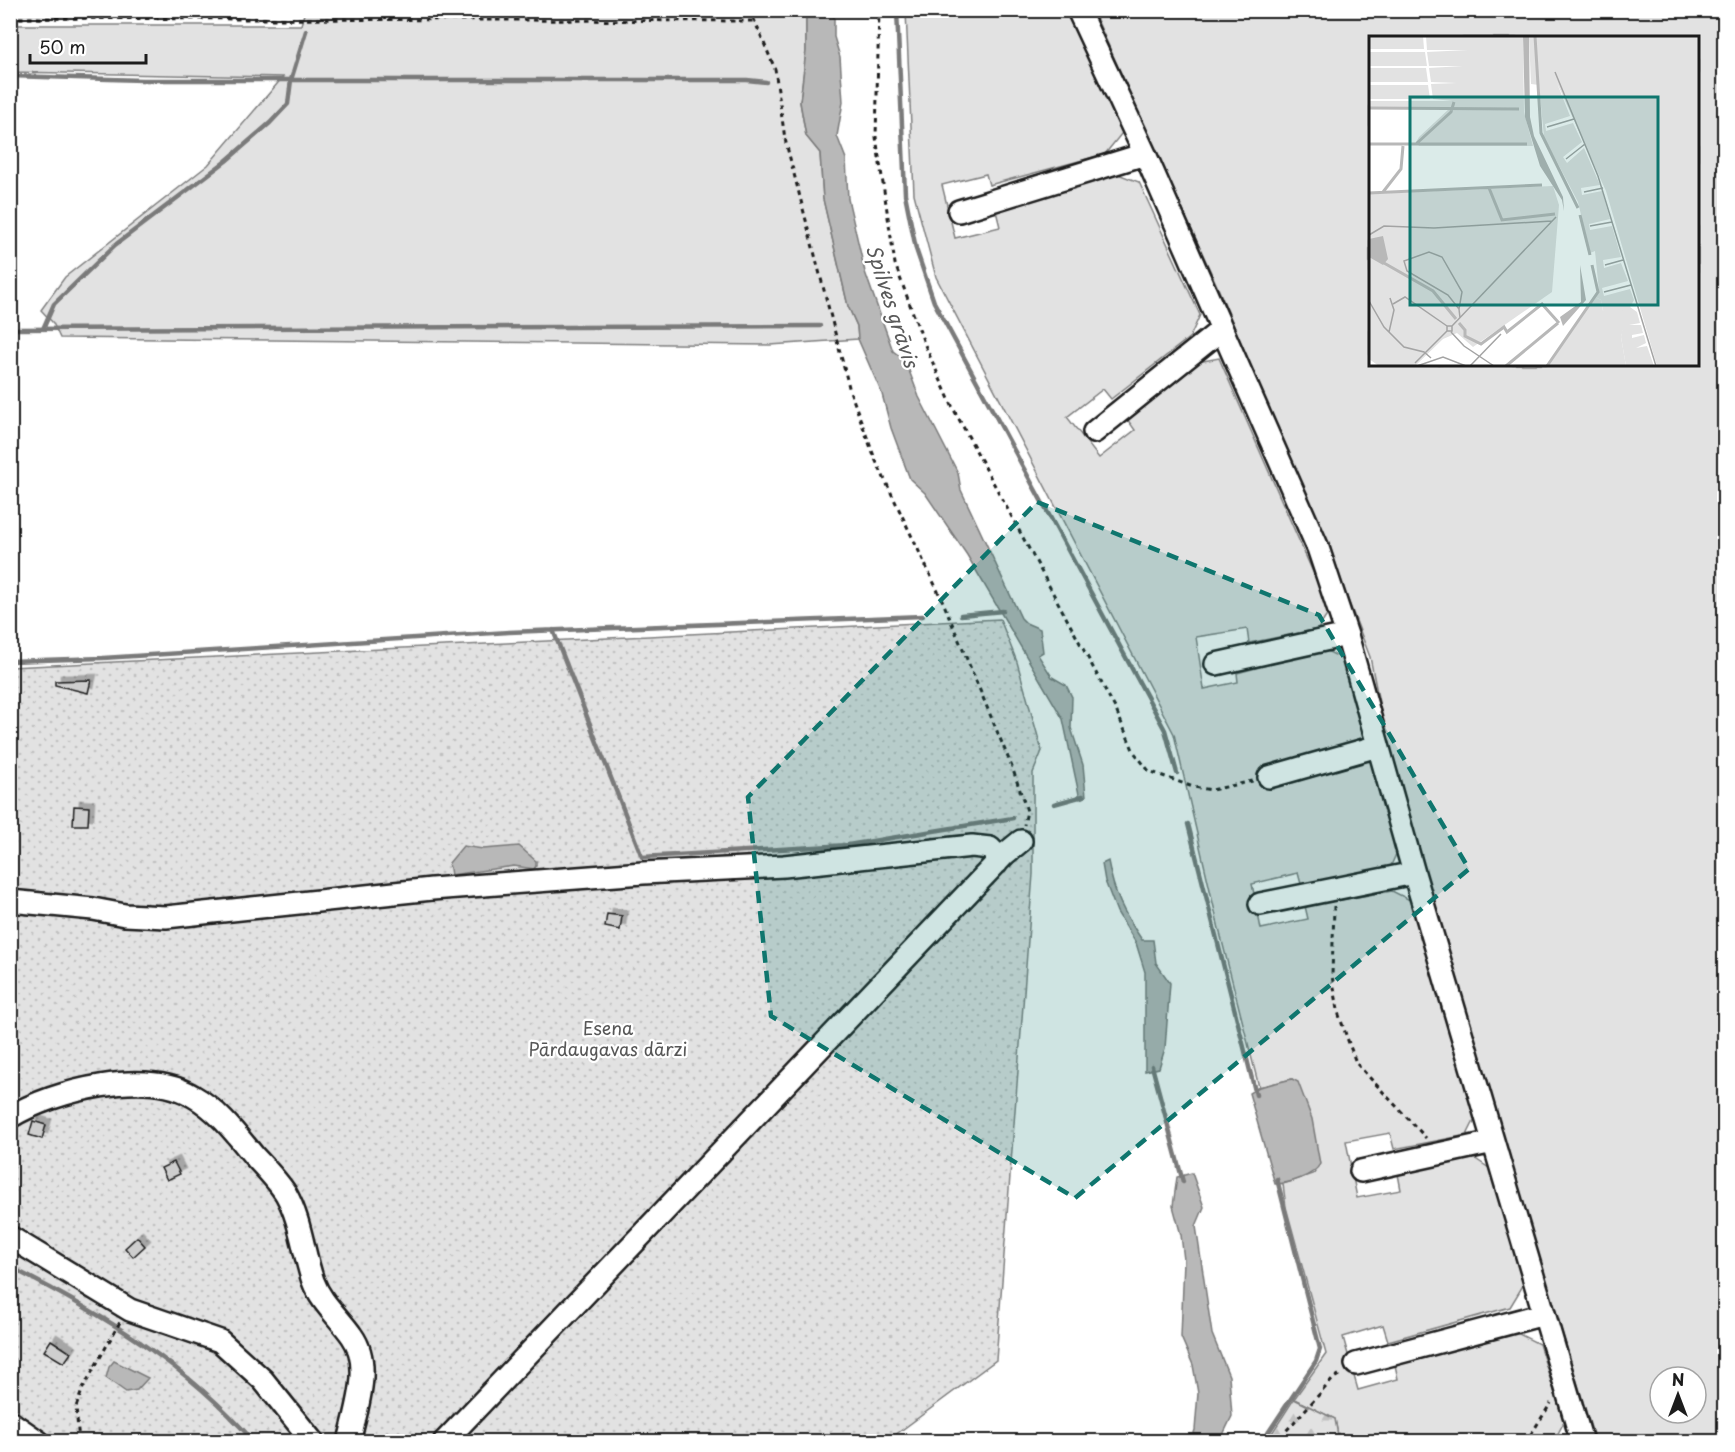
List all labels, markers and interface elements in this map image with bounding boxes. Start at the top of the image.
scale bar [30,27,146,65]
text: 50 m [39,33,86,60]
inset map [1369,36,1699,366]
water label: Spilves grāvis [859,240,928,373]
park label: Esena Pārdaugavas dārzi [529,1014,687,1062]
north arrow [1648,1365,1708,1425]
text: N [1672,1367,1684,1391]

